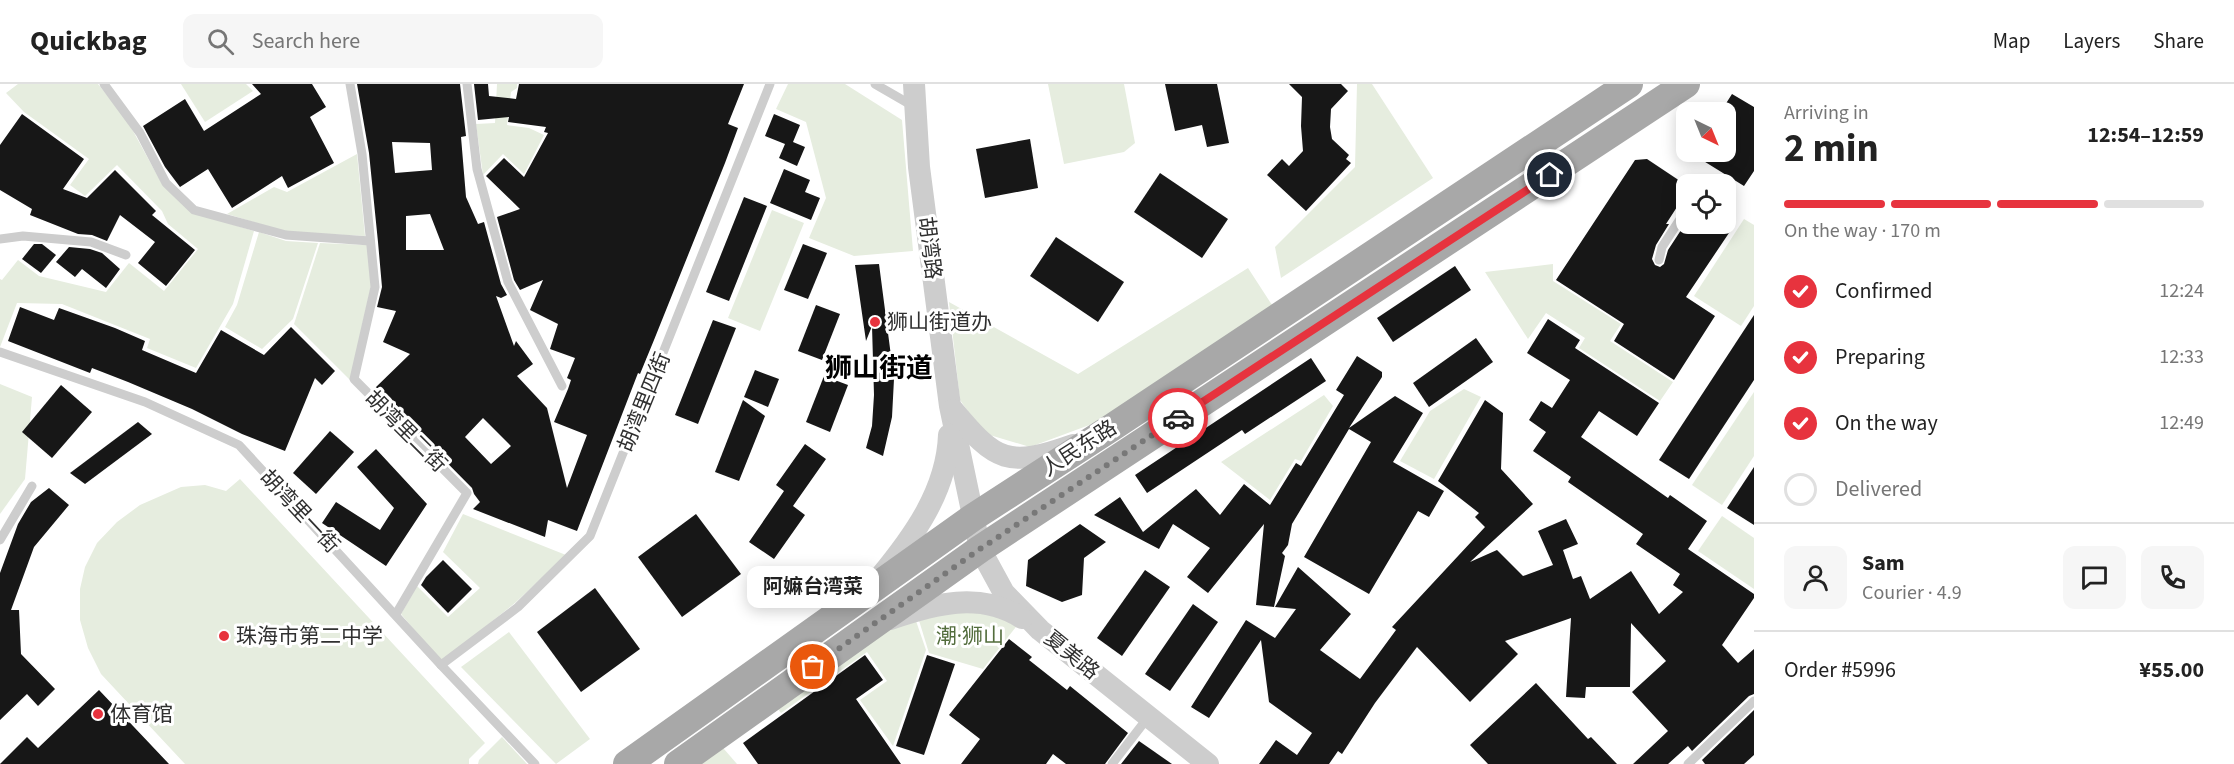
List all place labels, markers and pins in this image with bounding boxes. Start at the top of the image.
pin [1524,149,1575,200]
place label: 狮山街道办 [887,307,992,337]
marker: 狮山街道办 [868,315,882,329]
callout: 阿嫲台湾菜 [747,565,879,607]
place label: 珠海市第二中学 [236,621,383,651]
marker: 珠海市第二中学 [217,629,231,643]
pin [787,641,838,692]
place label: 体育馆 [110,699,173,729]
marker: 体育馆 [91,707,105,721]

